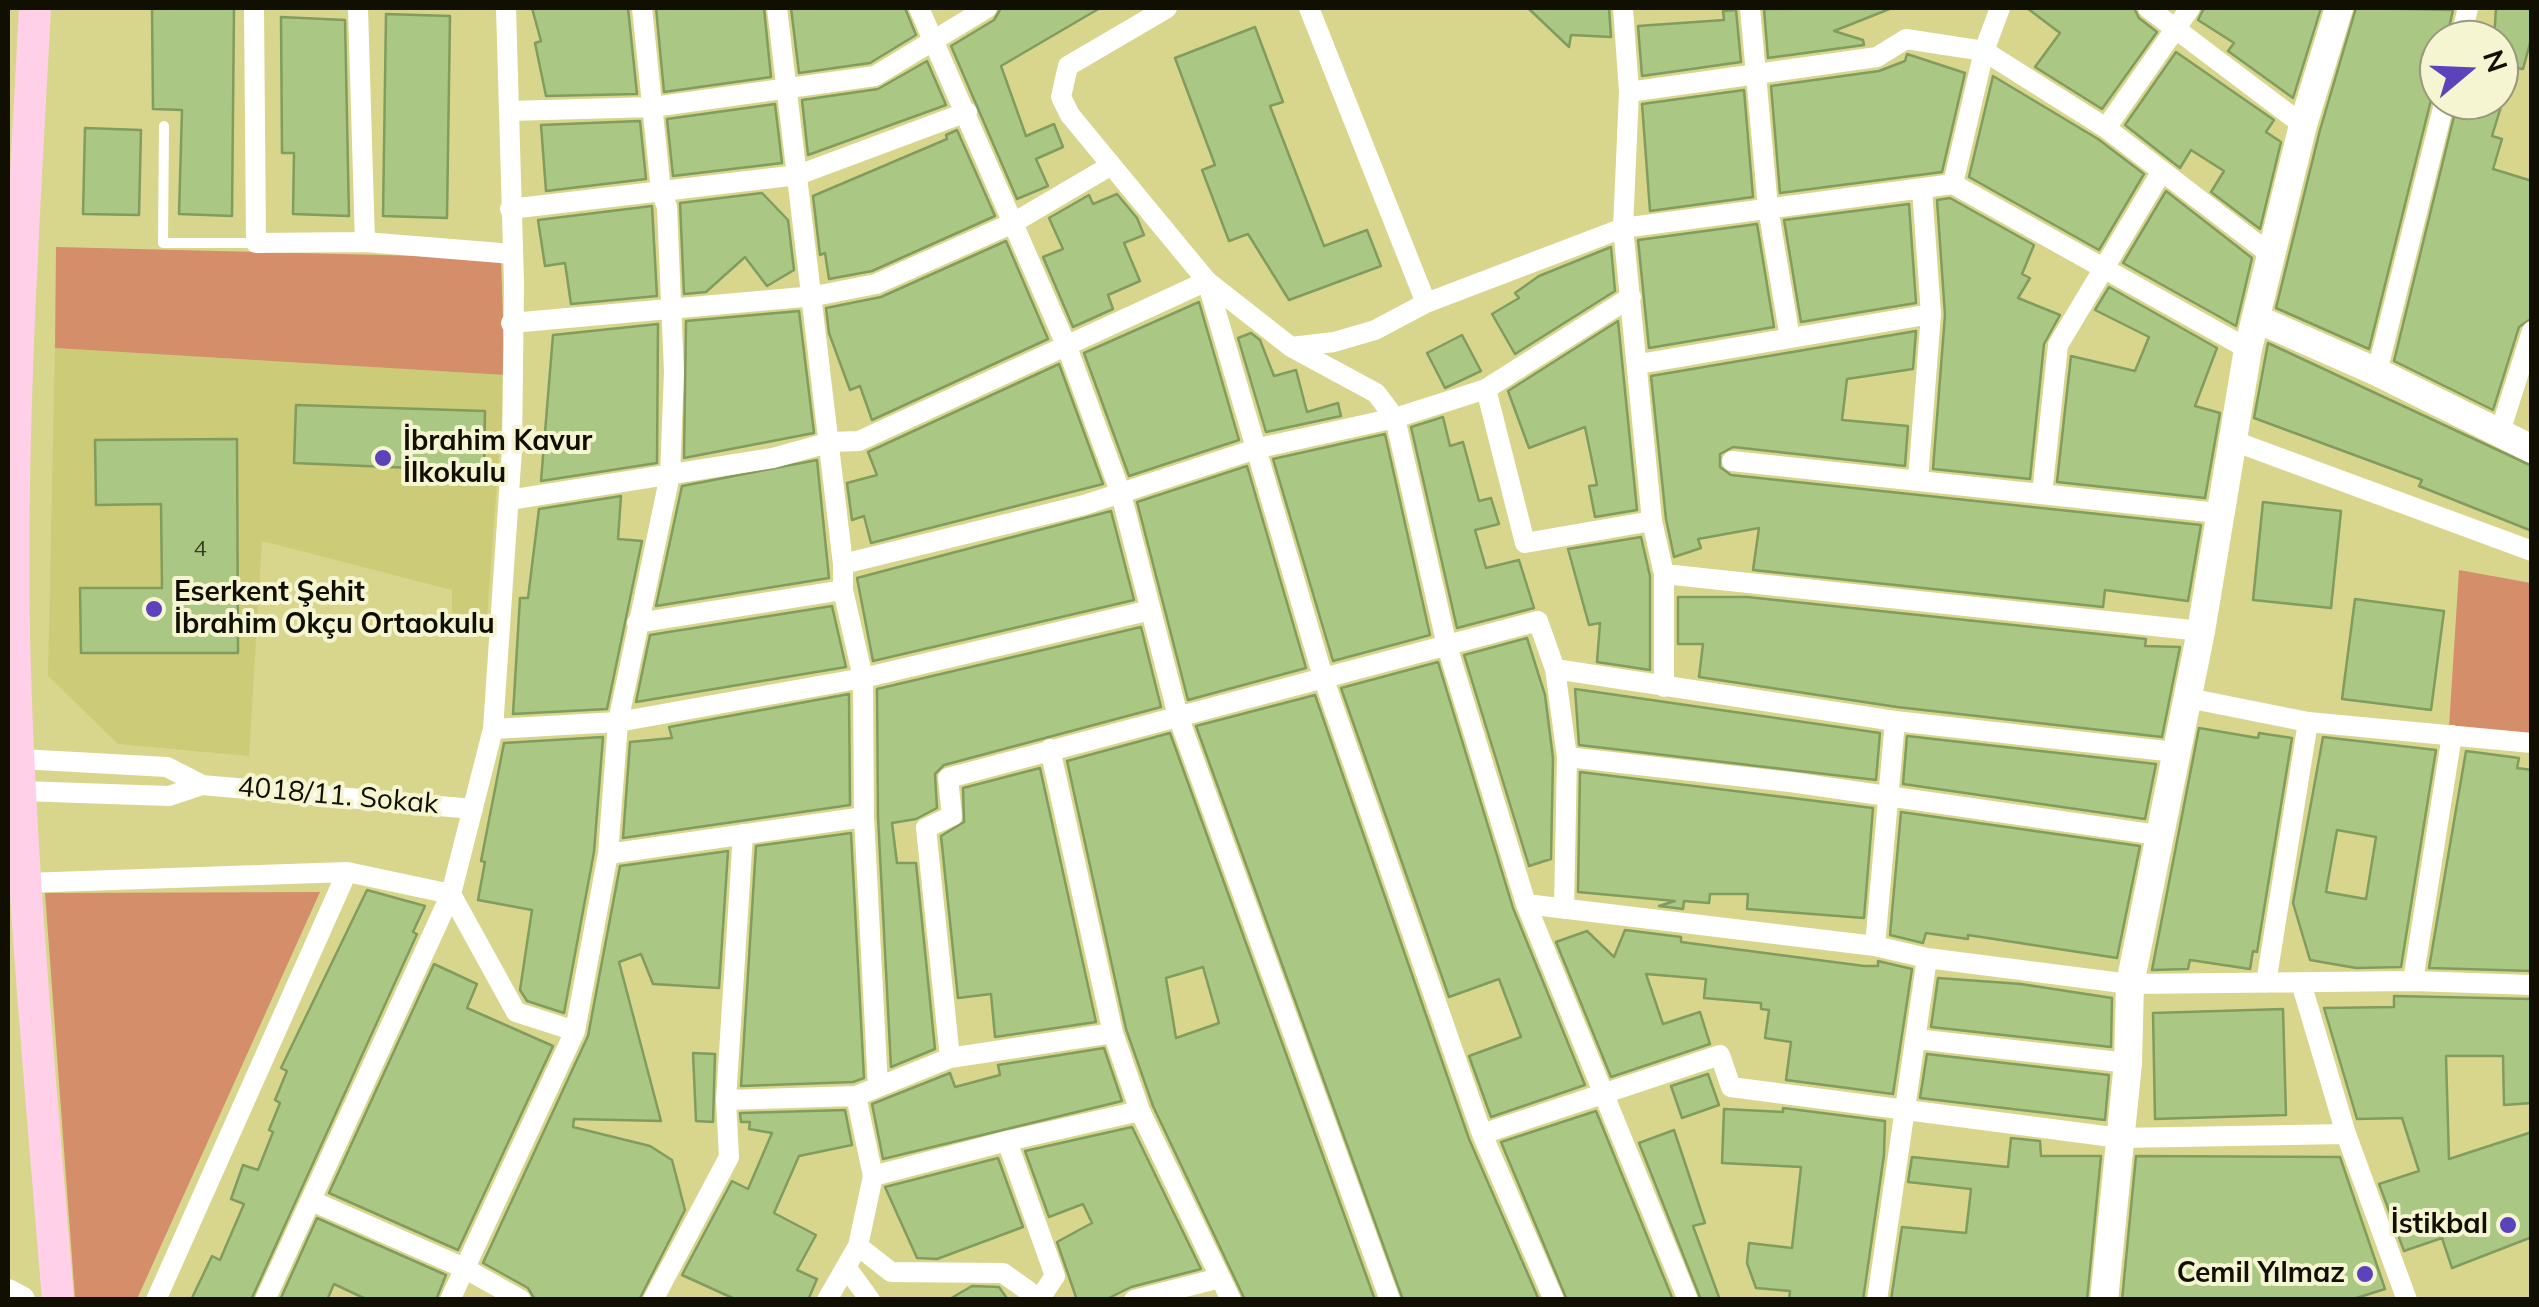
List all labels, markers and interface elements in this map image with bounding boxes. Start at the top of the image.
north arrow [2419,20,2519,120]
text: N [2476,45,2516,76]
place label: İbrahim Kavur İlkokulu [403,425,592,491]
marker: İbrahim Kavur İlkokulu [372,447,394,469]
house number: 4 [193,536,207,562]
place label: Eserkent Şehit İbrahim Okçu Ortaokulu [174,576,495,642]
marker: Eserkent Şehit İbrahim Okçu Ortaokulu [143,598,165,620]
street label: 4018/11. Sokak [236,770,440,822]
place label: İstikbal [2391,1208,2488,1242]
marker: İstikbal [2497,1214,2519,1236]
place label: Cemil Yılmaz [2177,1257,2345,1291]
marker: Cemil Yılmaz [2354,1263,2376,1285]

